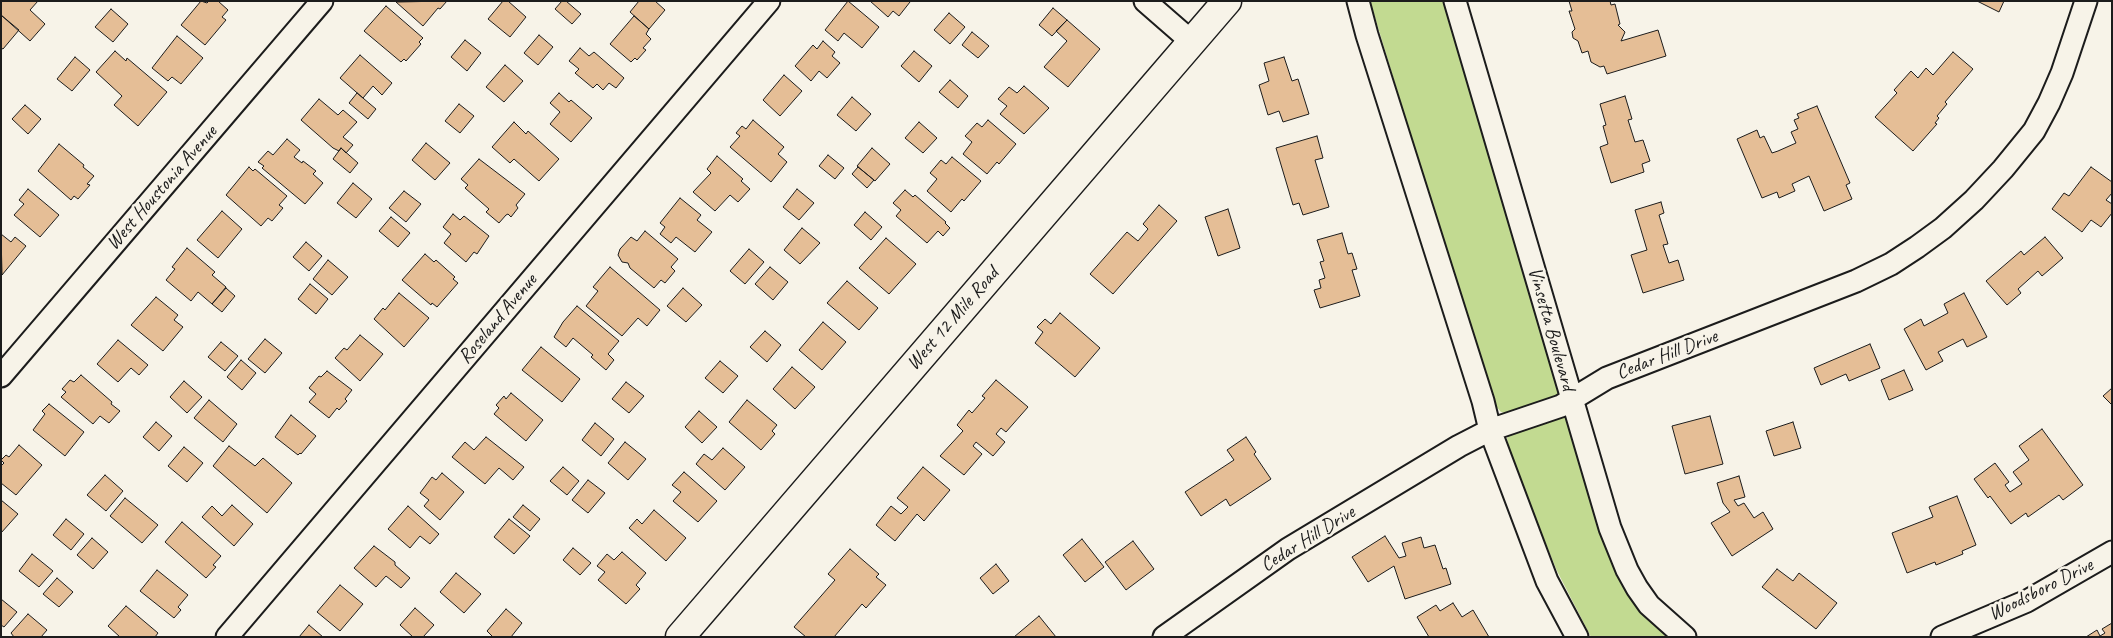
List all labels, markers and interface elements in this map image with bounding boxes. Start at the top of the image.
street label: West Houstonia Avenue [101,121,223,255]
street label: West 12 Mile Road [902,263,1004,375]
street label: Vinsetta Boulevard [1522,265,1580,393]
street label: Roseland Avenue [453,269,543,369]
street label: Cedar Hill Drive [1613,325,1721,385]
street label: Cedar Hill Drive [1256,501,1360,577]
street label: Woodsboro Drive [1985,553,2097,627]

